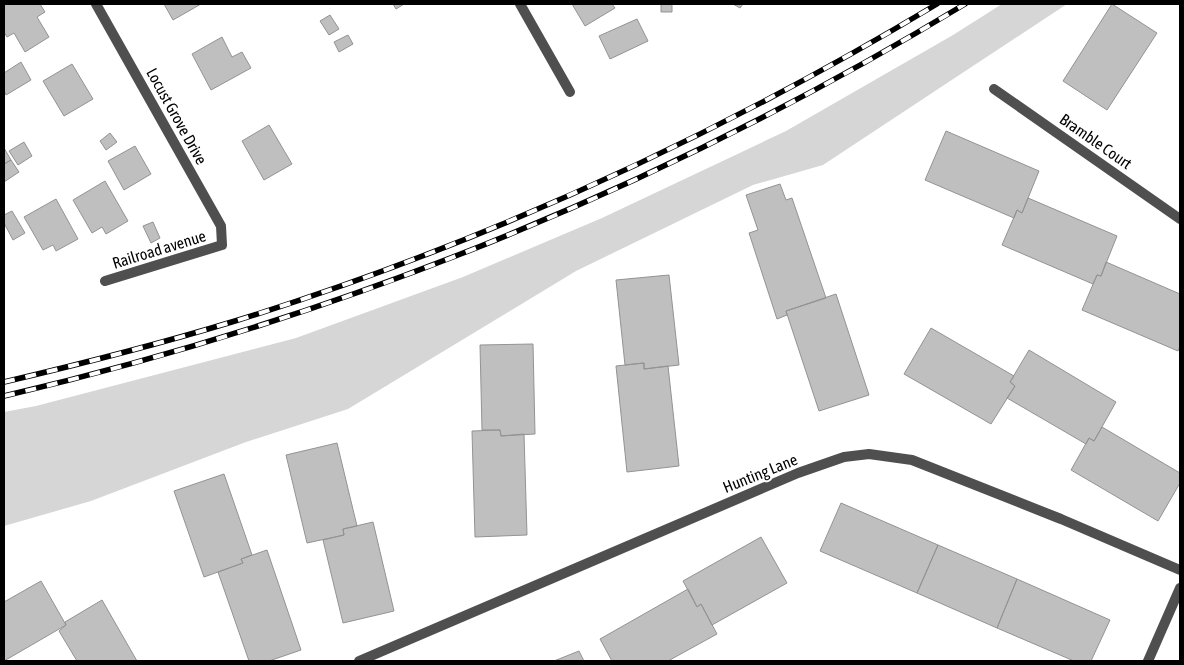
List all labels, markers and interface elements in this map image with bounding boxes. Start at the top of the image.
street label: Locust Grove Drive [143,65,211,167]
street label: Bramble Court [1057,110,1136,173]
street label: Railroad avenue [110,226,208,272]
street label: Hunting Lane [720,450,800,497]

